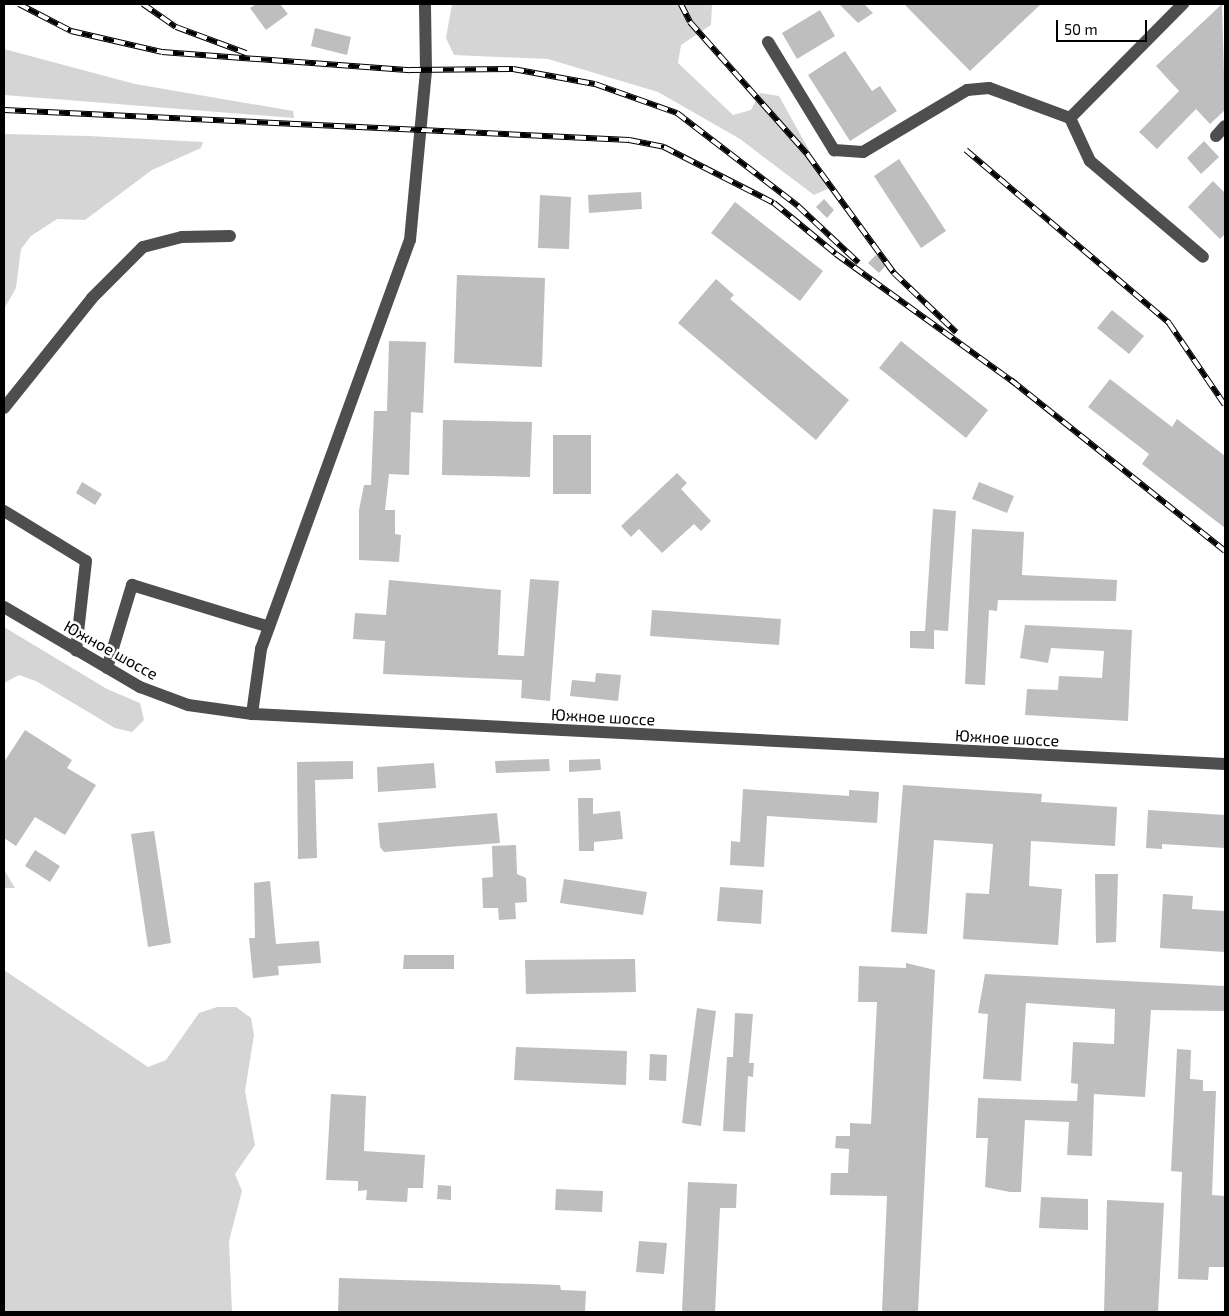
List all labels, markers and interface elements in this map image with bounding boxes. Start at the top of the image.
scale bar [1059,10,1150,42]
text: 50 m [1064,20,1098,38]
street label: Южное шоссе [61,616,161,684]
street label: Южное шоссе [550,705,656,729]
street label: Южное шоссе [954,726,1060,750]

